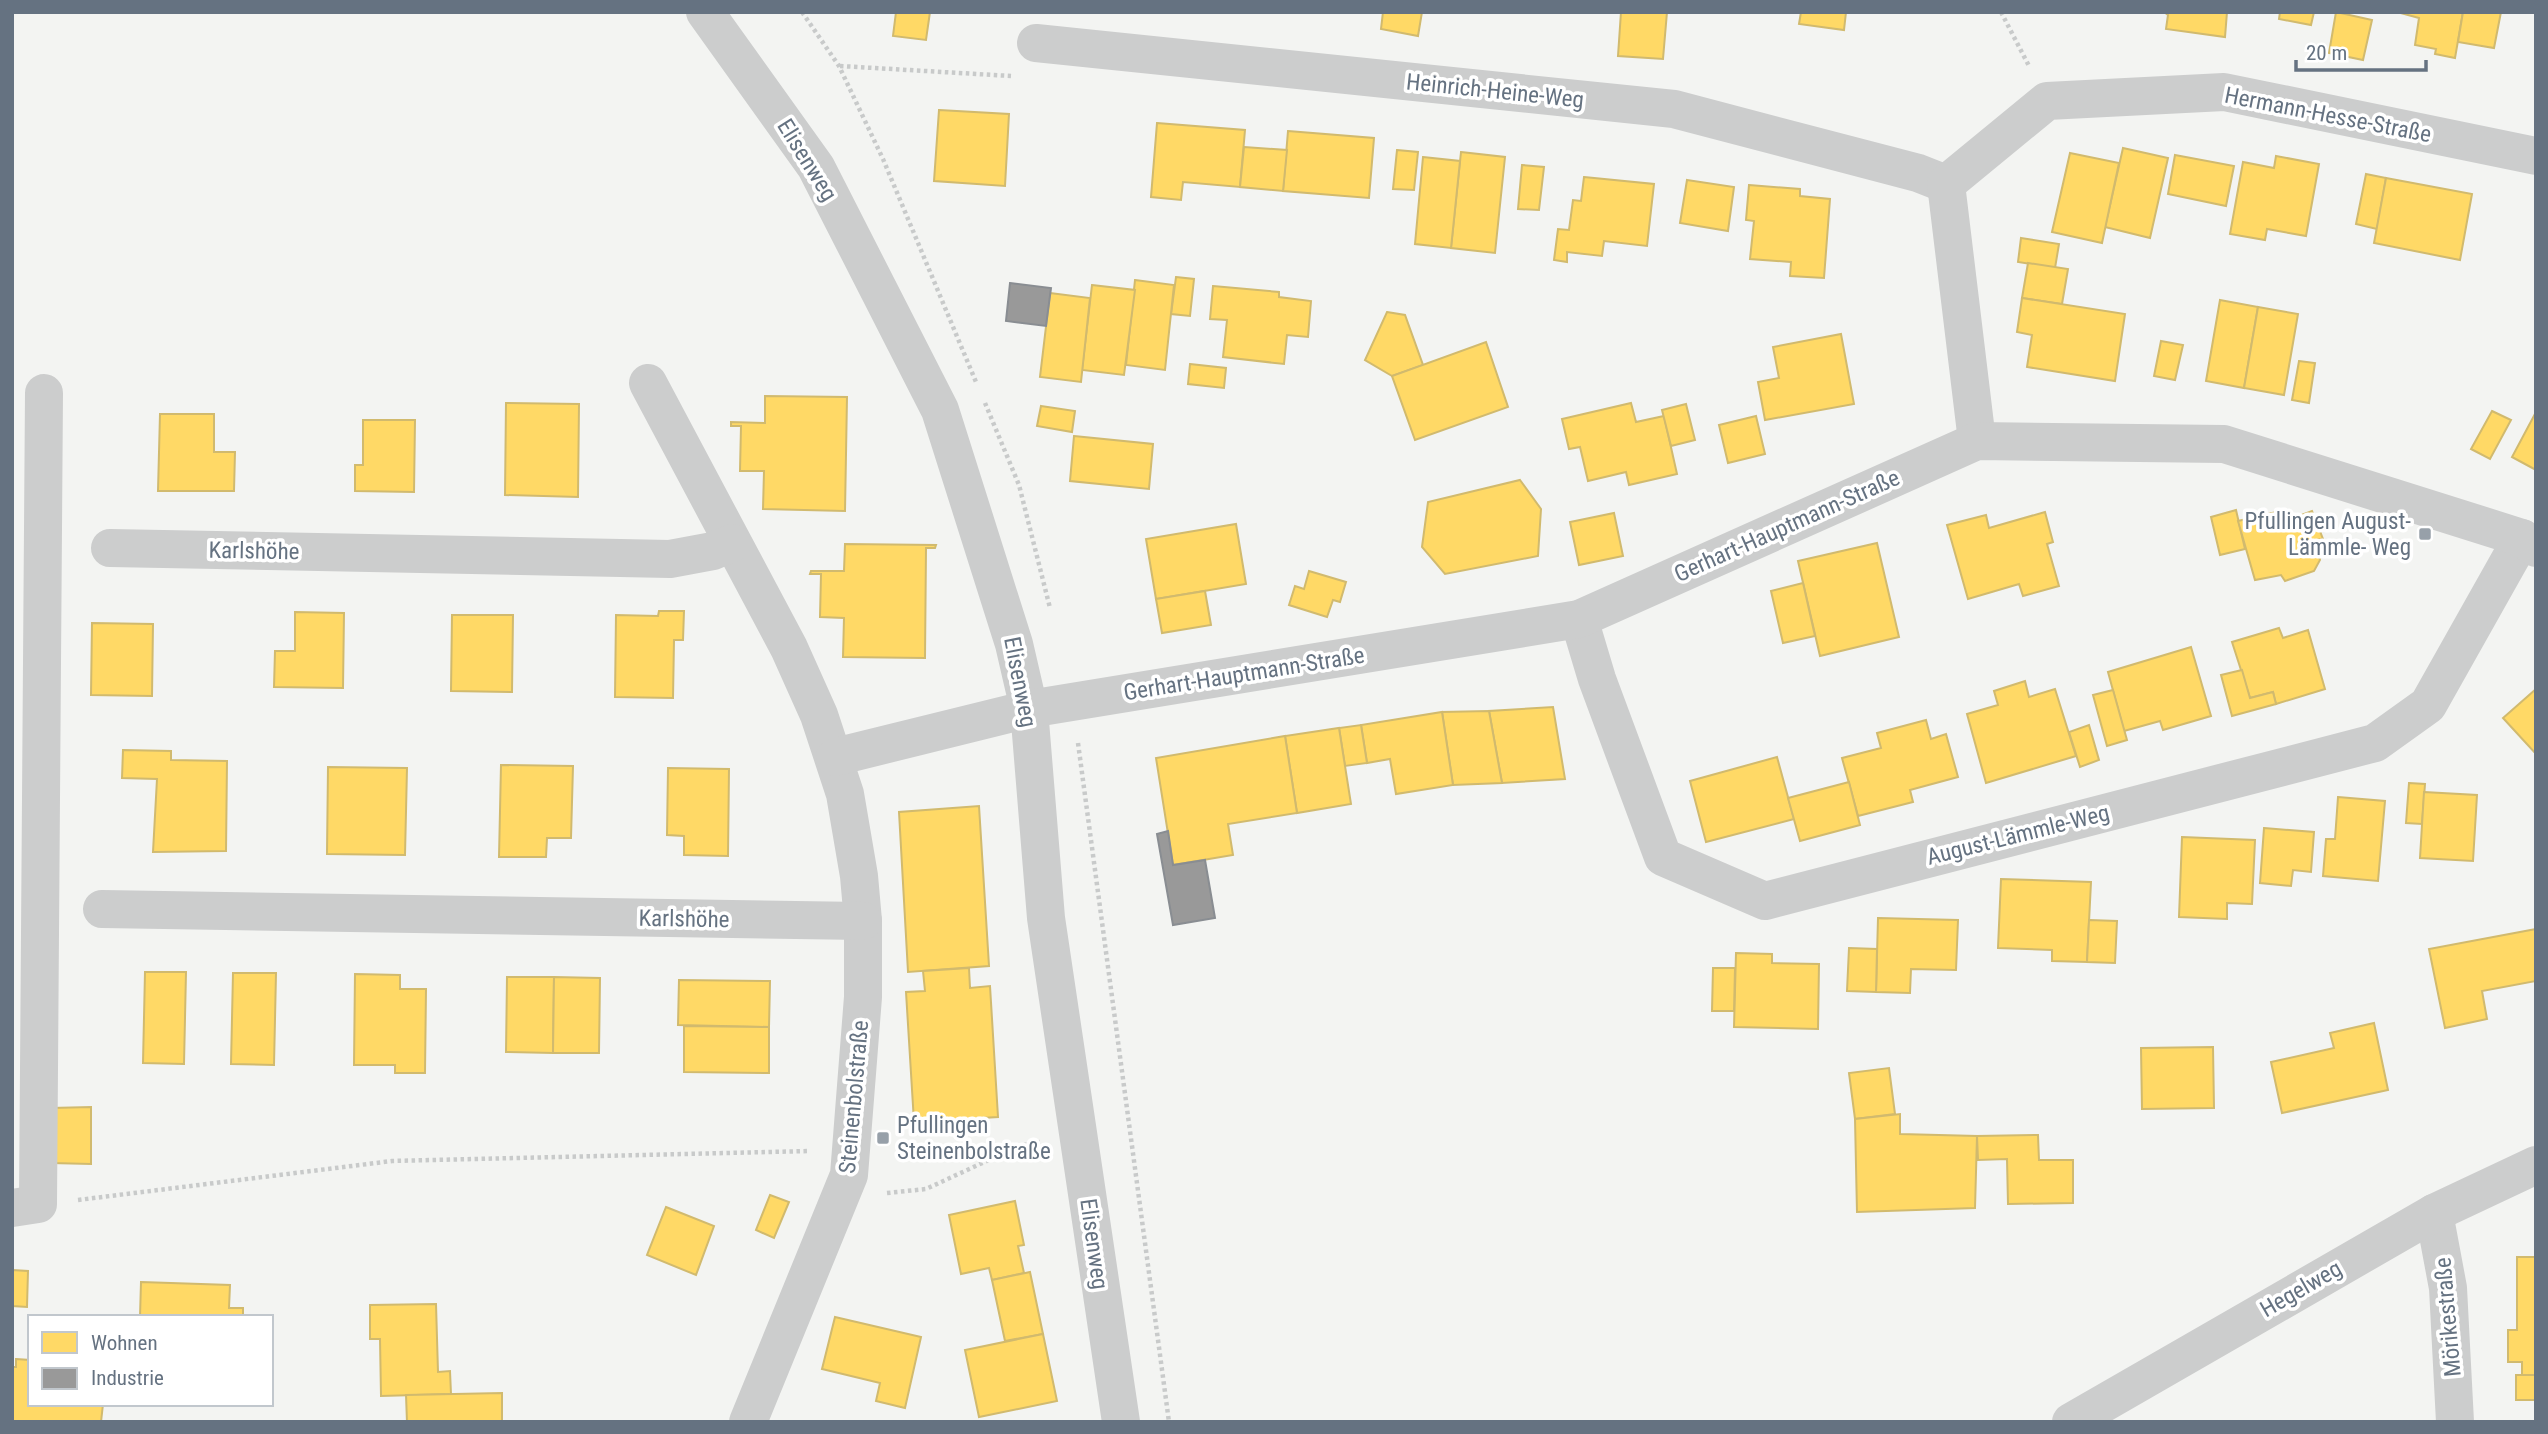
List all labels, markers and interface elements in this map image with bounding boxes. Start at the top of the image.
scale bar [2296,28,2426,72]
text: 20 m [2306,41,2347,65]
street label: Heinrich-Heine-Weg [1405,68,1585,114]
street label: Hermann-Hesse-Straße [2222,82,2434,148]
street label: Elisenweg [771,114,843,206]
street label: Gerhart-Hauptmann-Straße [1670,464,1904,588]
place label: Pfullingen August- Lämmle- Weg [2245,508,2411,561]
marker: Pfullingen August- Lämmle- Weg [2417,526,2433,542]
street label: Karlshöhe [208,537,300,565]
street label: Elisenweg [998,635,1042,729]
street label: Gerhart-Hauptmann-Straße [1122,642,1366,706]
street label: August-Lämmle-Weg [1924,799,2112,871]
street label: Karlshöhe [638,905,730,933]
street label: Steinenbolstraße [834,1019,874,1175]
place label: Pfullingen Steinenbolstraße [897,1112,1051,1165]
marker: Pfullingen Steinenbolstraße [875,1130,891,1146]
street label: Elisenweg [1074,1197,1114,1291]
street label: Hegelweg [2255,1255,2347,1323]
street label: Mörikestraße [2429,1256,2467,1378]
legend [28,1315,273,1406]
text: Wohnen [91,1331,158,1355]
text: Industrie [91,1366,164,1390]

